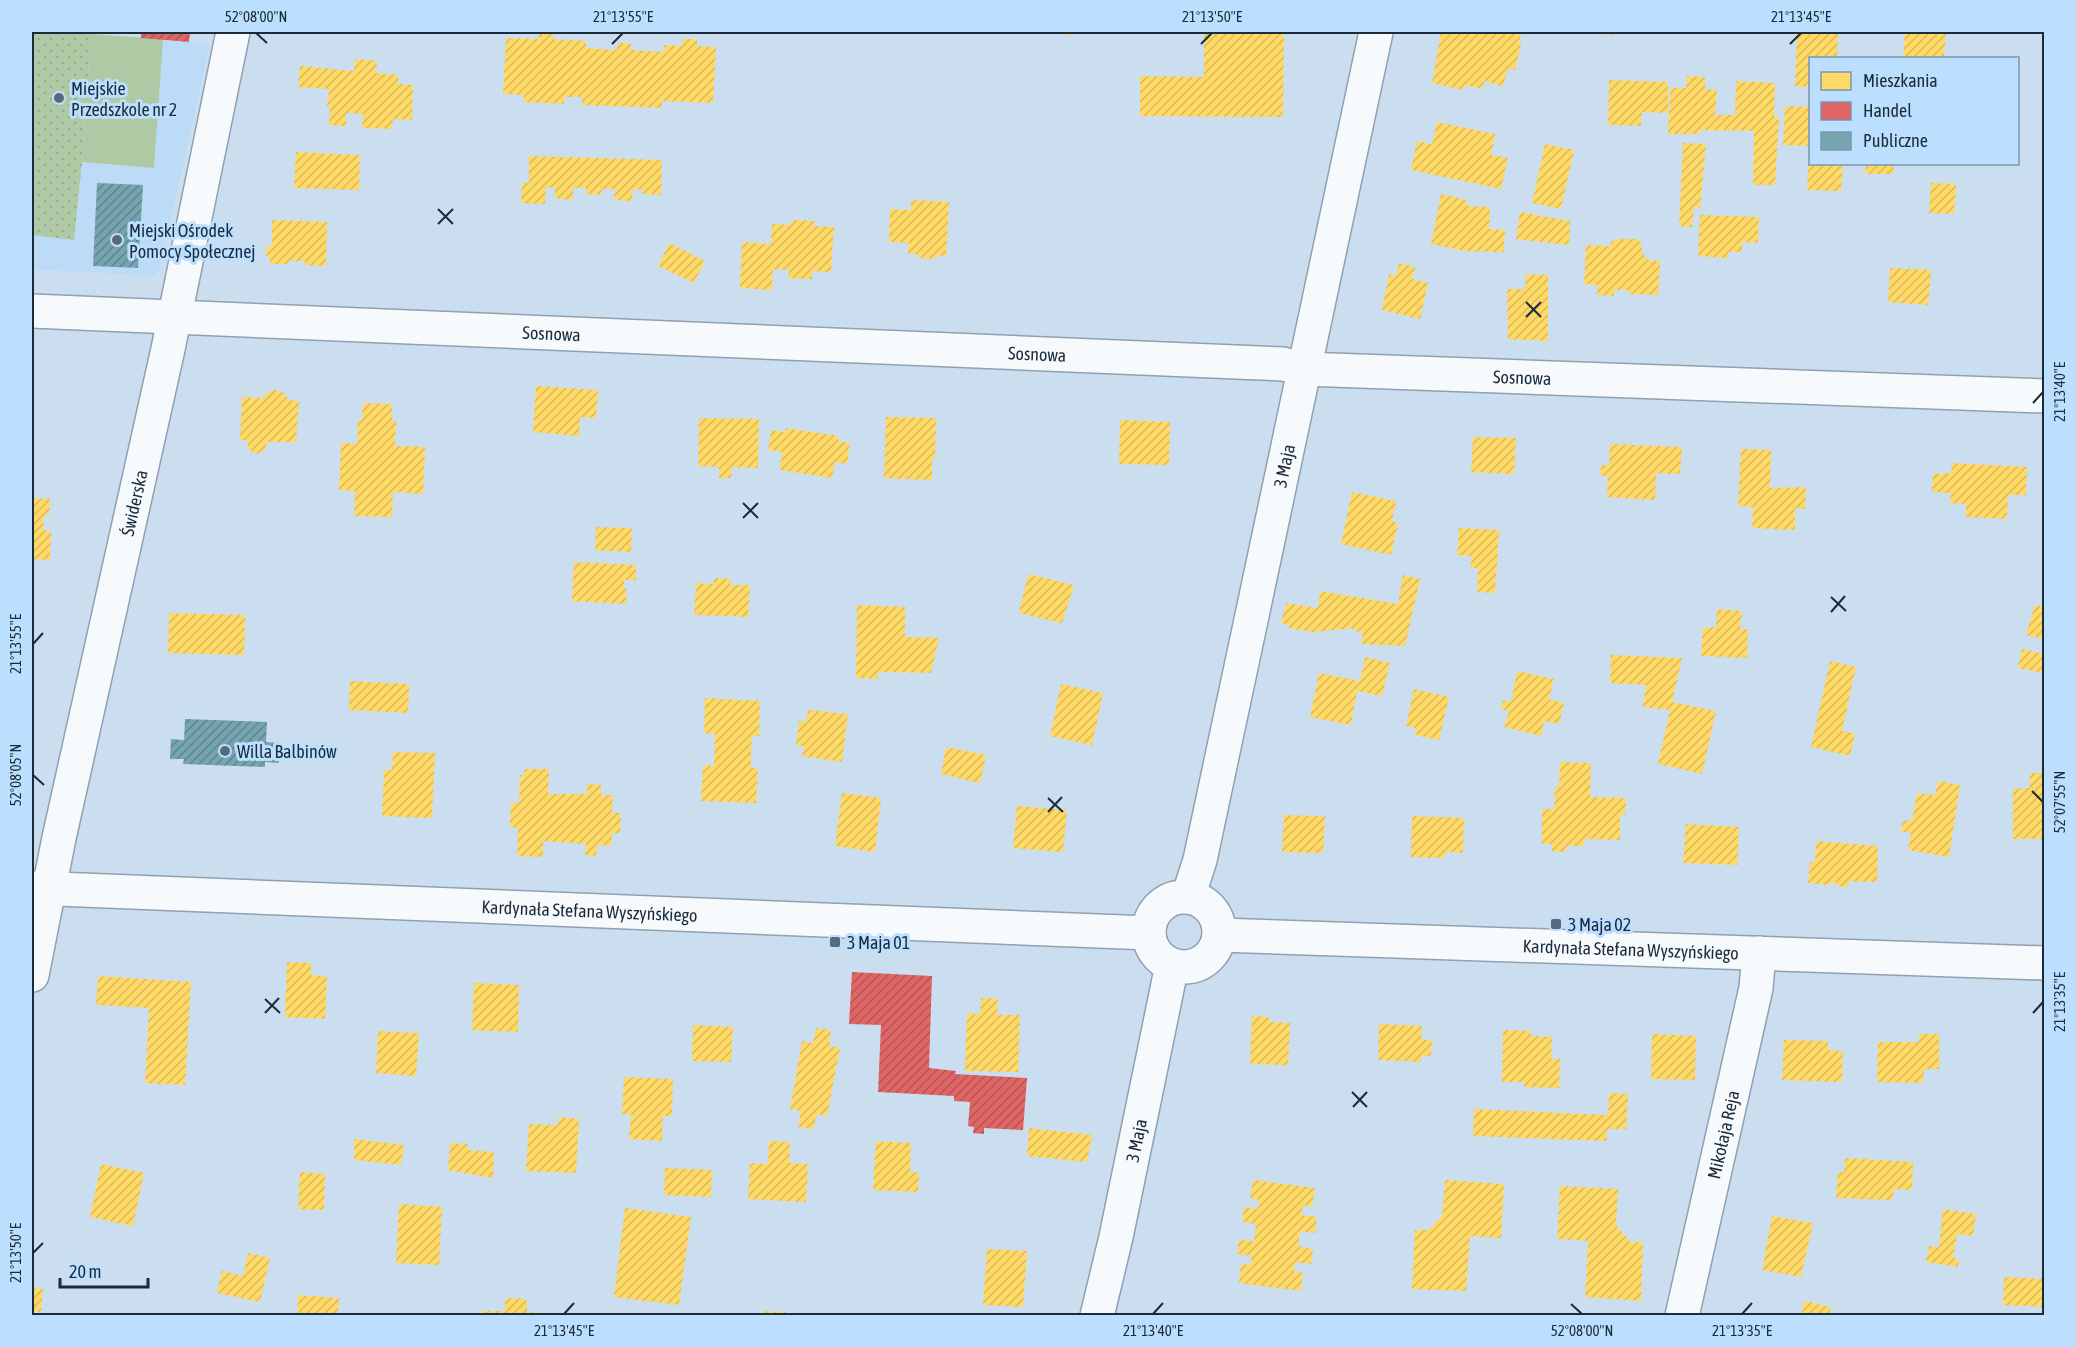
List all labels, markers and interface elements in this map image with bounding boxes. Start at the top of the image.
text: 52°08'00"N [225,8,287,25]
text: 21°13'55"E [593,8,654,25]
text: 21°13'50"E [1182,8,1243,25]
text: 21°13'45"E [1771,8,1832,25]
legend [1809,57,2019,165]
text: Mieszkania [1863,70,1938,91]
place label: Miejskie Przedszkole nr 2 [71,78,177,120]
marker: Miejskie Przedszkole nr 2 [52,91,66,105]
text: Handel [1863,100,1912,121]
text: Publiczne [1863,130,1928,151]
place label: Miejski Ośrodek Pomocy Społecznej [129,220,255,262]
marker: Miejski Ośrodek Pomocy Społecznej [110,233,124,247]
street label: Sosnowa [522,321,581,345]
street label: Sosnowa [1008,342,1067,365]
text: 21°13'40"E [2051,361,2068,422]
street label: Sosnowa [1493,365,1552,389]
street label: 3 Maja [1269,442,1299,489]
street label: Świderska [116,468,151,538]
text: 21°13'55"E [7,613,24,674]
place label: Willa Balbinów [237,741,337,762]
text: 52°08'05"N [7,744,24,806]
marker: Willa Balbinów [218,744,232,758]
text: 52°07'55"N [2051,771,2068,833]
street label: Kardynała Stefana Wyszyńskiego [481,896,698,925]
place label: 3 Maja 02 [1568,914,1631,935]
marker: 3 Maja 02 [1549,917,1563,931]
place label: 3 Maja 01 [847,932,910,953]
marker: 3 Maja 01 [828,935,842,949]
street label: Kardynała Stefana Wyszyńskiego [1522,935,1739,963]
text: 21°13'35"E [2051,971,2068,1032]
street label: Mikołaja Reja [1703,1088,1743,1181]
street label: 3 Maja [1121,1117,1151,1164]
text: 21°13'50"E [7,1222,24,1283]
scale bar [60,1251,148,1289]
text: 20 m [69,1261,101,1282]
text: 21°13'45"E [534,1322,595,1339]
text: 21°13'40"E [1123,1322,1184,1339]
text: 52°08'00"N [1551,1322,1613,1339]
text: 21°13'35"E [1712,1322,1773,1339]

